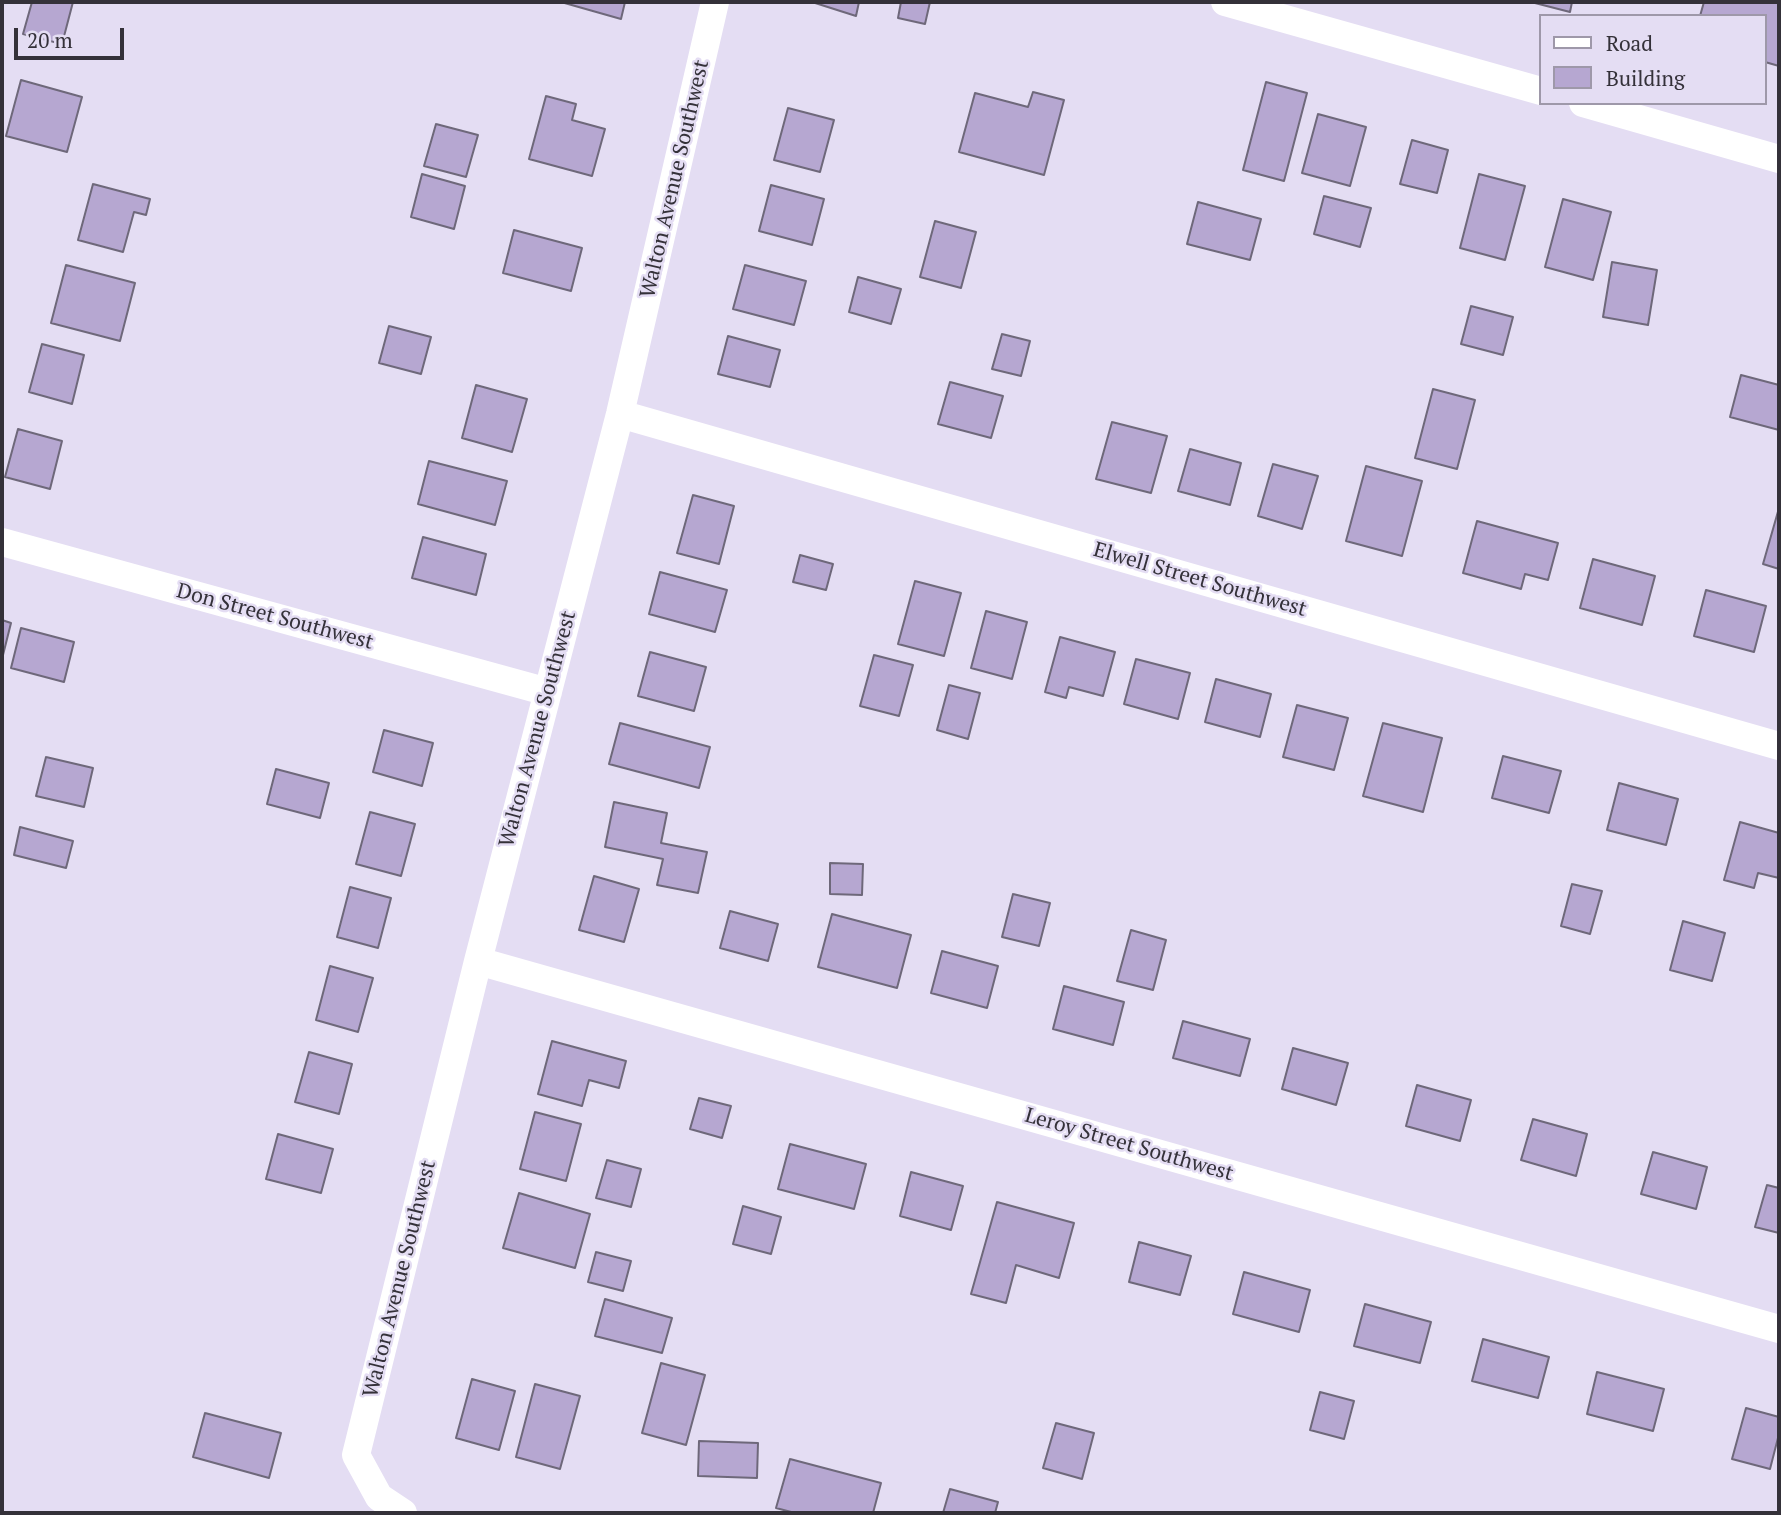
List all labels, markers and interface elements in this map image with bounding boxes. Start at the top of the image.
scale bar [18,14,128,58]
legend [1540,14,1767,105]
text: 20 m [27,26,73,54]
text: Road [1606,29,1653,57]
street label: Walton Avenue Southwest [635,58,715,300]
text: Building [1606,64,1685,92]
street label: Elwell Street Southwest [1091,537,1309,623]
street label: Don Street Southwest [174,579,376,655]
street label: Walton Avenue Southwest [494,608,582,850]
street label: Leroy Street Southwest [1022,1103,1236,1187]
street label: Walton Avenue Southwest [358,1158,442,1400]

